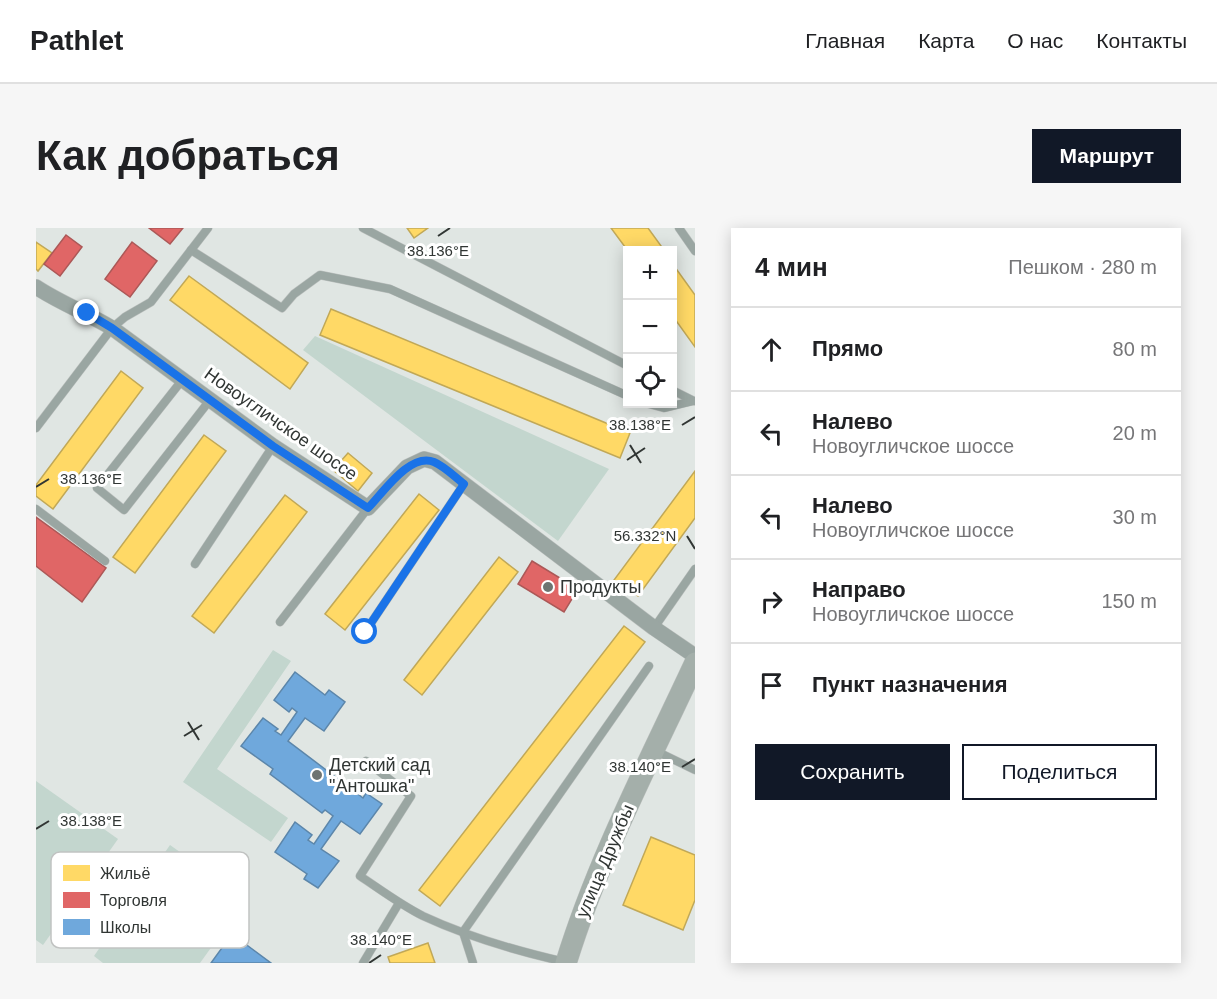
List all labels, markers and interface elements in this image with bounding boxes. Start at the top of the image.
text: Pathlet [30,25,123,56]
text: Главная [805,29,885,52]
text: Карта [918,29,974,52]
text: О нас [1007,29,1063,52]
text: Контакты [1096,29,1187,52]
button: Маршрут [1032,129,1181,183]
text: Как добраться [36,132,340,179]
text: 38.136°E [407,242,469,259]
map controls [623,246,677,408]
button: + [623,246,677,300]
text: 4 мин [755,252,828,282]
text: Пешком · 280 m [1008,256,1157,278]
route end [73,299,99,325]
button: − [623,300,677,354]
icon: ahead [755,333,788,366]
text: Прямо [812,336,883,361]
text: 80 m [1113,338,1157,360]
button: locate [623,354,677,408]
street label: Новоугличское шоссе [201,364,361,484]
text: Налево [812,409,893,434]
text: 38.138°E [609,416,671,433]
icon: left [755,417,788,450]
text: 20 m [1113,422,1157,444]
text: Новоугличское шоссе [812,435,1014,457]
text: 38.136°E [60,470,122,487]
text: Налево [812,493,893,518]
icon: left [755,501,788,534]
text: 30 m [1113,506,1157,528]
text: Новоугличское шоссе [812,519,1014,541]
text: 56.332°N [614,527,676,544]
place label: Продукты [560,577,641,597]
text: Направо [812,577,906,602]
marker: Продукты [541,580,555,594]
icon: right [755,585,788,618]
text: 150 m [1101,590,1157,612]
text: Новоугличское шоссе [812,603,1014,625]
route start [351,618,377,644]
icon: arrive [755,669,788,702]
text: Пункт назначения [812,672,1008,697]
button: Сохранить [755,744,950,800]
button: Поделиться [962,744,1157,800]
place label: Детский сад "Антошка" [329,755,431,796]
text: 38.140°E [609,758,671,775]
marker: Детский сад "Антошка" [310,768,324,782]
street label: улица Дружбы [572,801,638,921]
text: 38.138°E [60,812,122,829]
legend [51,852,249,948]
text: Жильё [100,865,150,882]
text: Торговля [100,892,167,909]
text: Школы [100,919,151,936]
text: 38.140°E [350,931,412,948]

